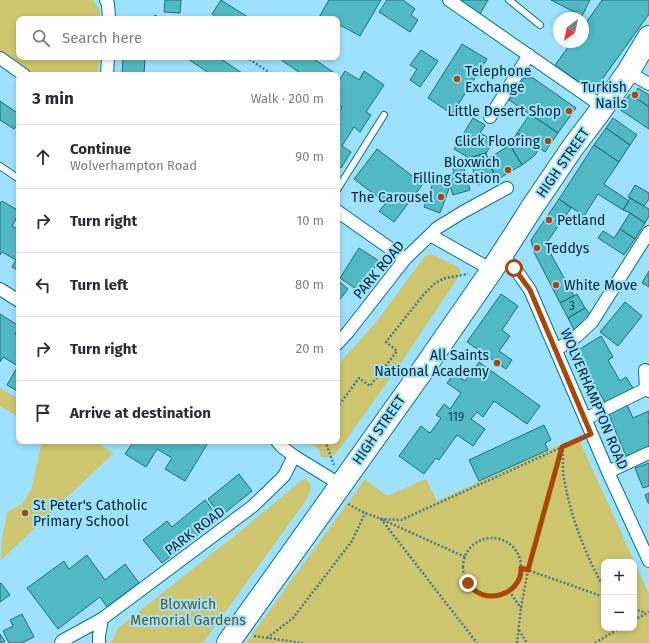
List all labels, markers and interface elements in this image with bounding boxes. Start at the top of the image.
north arrow [553,12,589,48]
search box [16,16,340,60]
icon: search [30,27,52,49]
text: Search here [62,29,142,47]
place label: Telephone Exchange [465,63,531,96]
marker: Telephone Exchange [452,74,462,84]
place label: Turkish Nails [581,79,627,112]
text: 3 min [32,88,74,109]
marker: Turkish Nails [630,90,640,100]
text: Walk · 200 m [251,91,324,106]
place label: Little Desert Shop [447,103,561,120]
marker: Little Desert Shop [564,106,574,116]
street label: HIGH STREET [533,124,594,201]
place label: Click Flooring [455,133,541,150]
marker: Click Flooring [543,136,553,146]
text: Continue [70,140,131,158]
icon: ahead [32,146,54,168]
text: 90 m [295,149,324,164]
place label: Bloxwich Filling Station [413,154,500,187]
text: Wolverhampton Road [70,158,197,173]
marker: Bloxwich Filling Station [503,165,513,175]
place label: The Carousel [351,189,433,206]
marker: The Carousel [436,192,446,202]
icon: right [32,210,54,232]
text: Turn right [70,212,137,230]
place label: Petland [557,212,605,229]
text: 10 m [297,213,324,228]
marker: Petland [544,215,554,225]
street label: PARK ROAD [350,237,408,303]
place label: Teddys [545,240,590,257]
marker: Teddys [532,243,542,253]
route start [505,259,523,277]
icon: left [32,274,54,296]
text: Turn left [70,276,128,294]
text: 80 m [295,277,324,292]
place label: White Move [564,277,637,294]
marker: White Move [551,280,561,290]
house number: 3 [569,299,575,313]
street label: WOLVERHAMPTON ROAD [557,326,631,472]
icon: right [32,338,54,360]
text: Turn right [70,340,137,358]
text: 20 m [296,341,324,356]
place label: All Saints National Academy [374,347,489,380]
marker: All Saints National Academy [492,358,502,368]
street label: HIGH STREET [349,391,410,468]
icon: arrive [32,402,54,424]
text: Arrive at destination [70,404,211,422]
house number: 119 [448,410,464,424]
place label: St Peter's Catholic Primary School [33,497,148,530]
street label: PARK ROAD [162,503,228,559]
marker: St Peter's Catholic Primary School [20,508,30,518]
map controls [601,559,637,631]
button: + [601,559,637,595]
route end [459,574,477,592]
button: − [601,595,637,631]
park label: Bloxwich Memorial Gardens [130,596,246,629]

